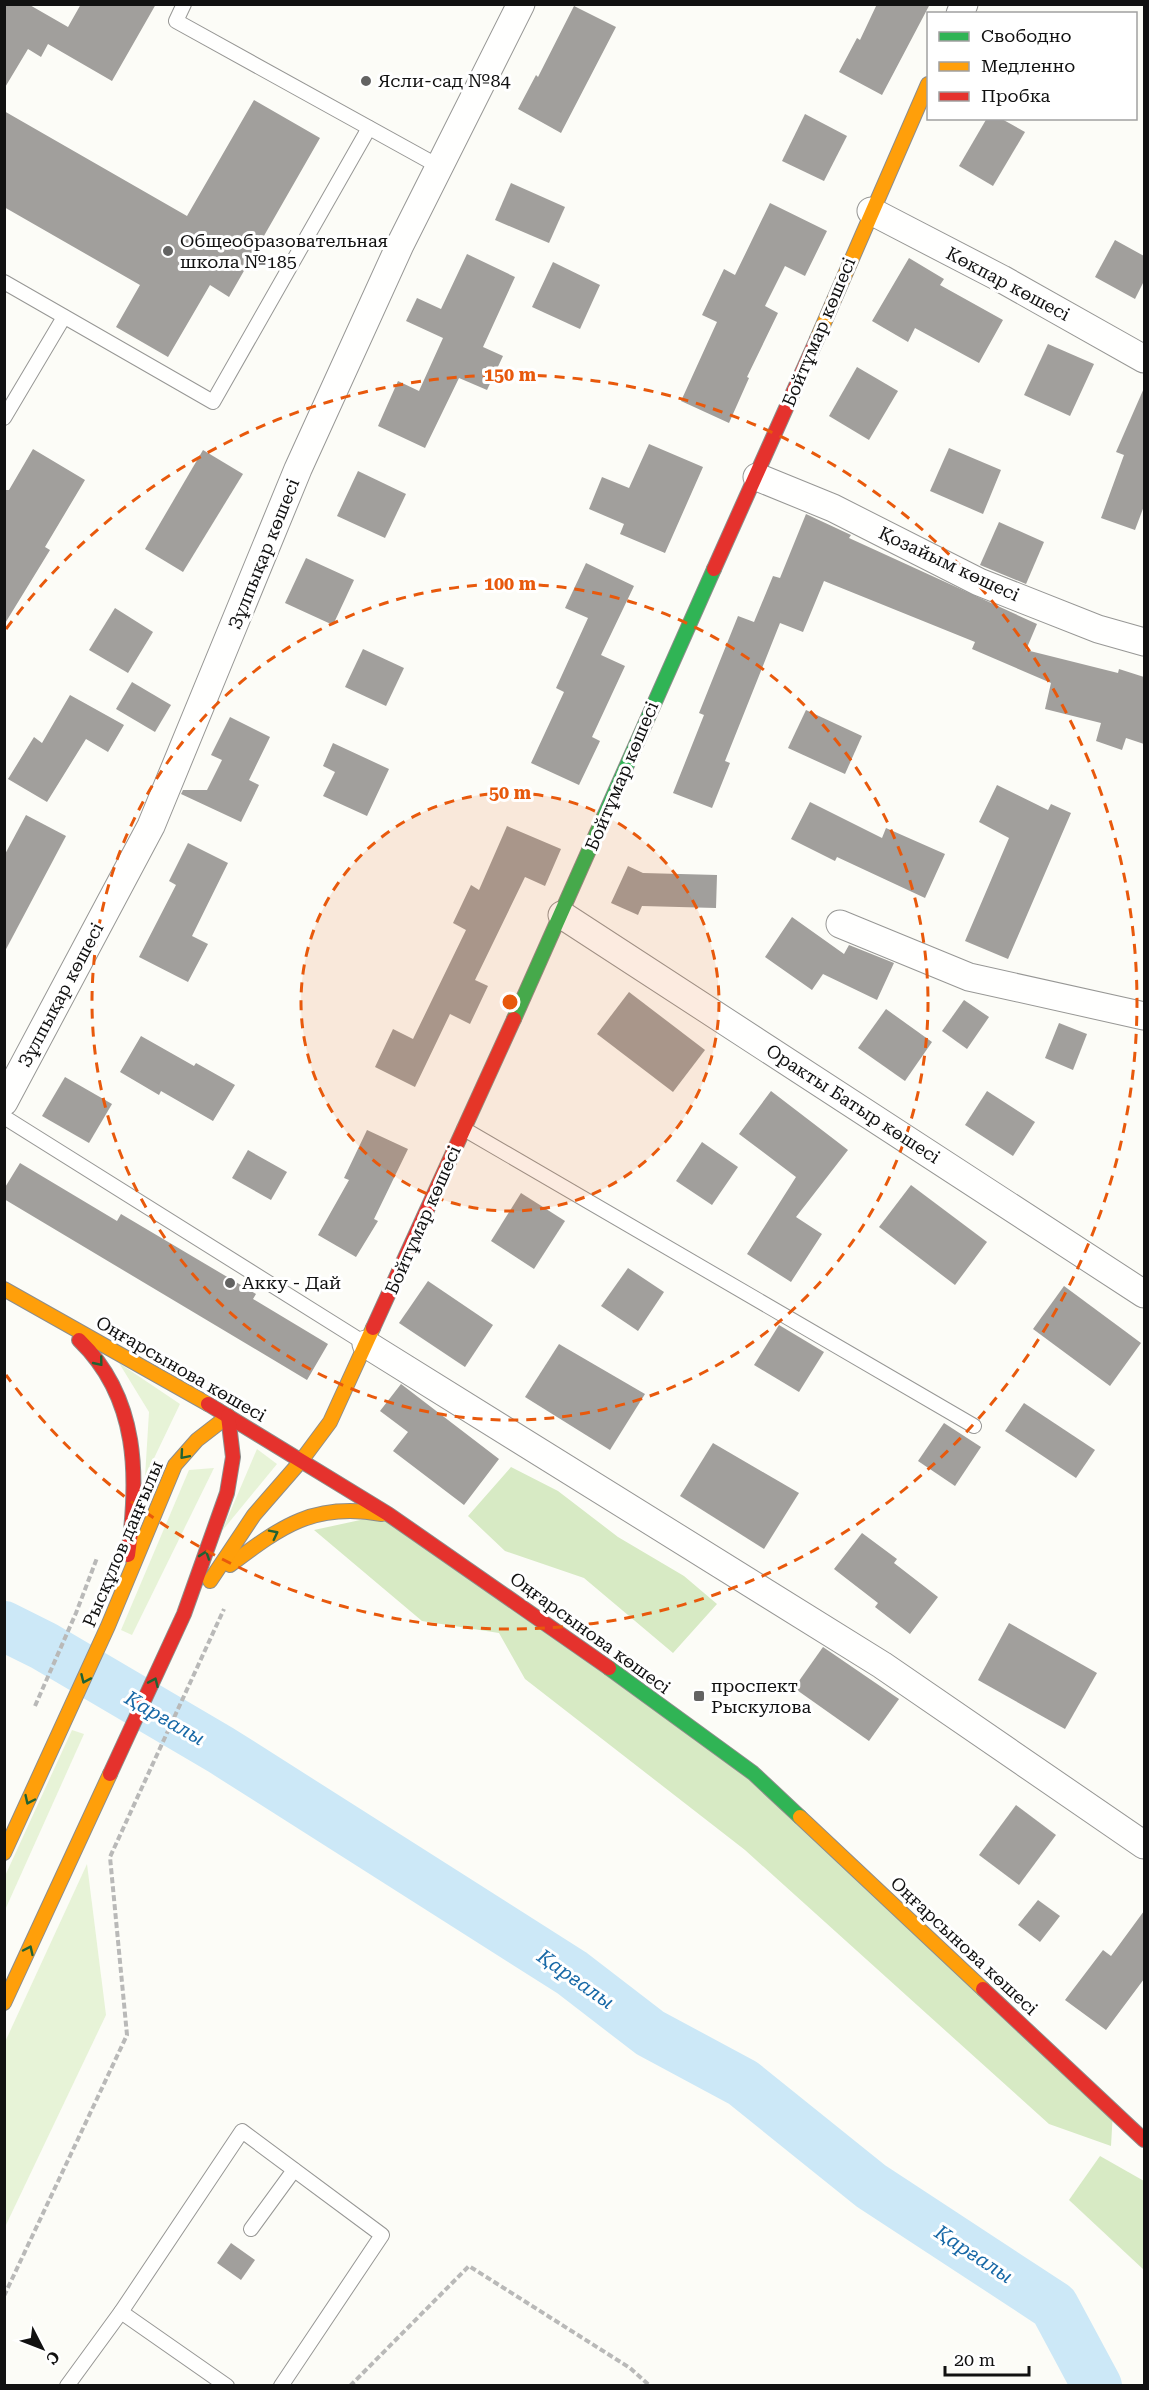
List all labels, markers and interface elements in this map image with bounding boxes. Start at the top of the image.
legend [927,12,1137,120]
text: Свободно [981,25,1071,46]
text: Медленно [981,55,1075,76]
place label: Ясли-сад №84 [378,70,511,91]
marker: Ясли-сад №84 [359,74,373,88]
text: Пробка [981,85,1050,106]
place label: Общеобразовательная школа №185 [180,230,388,272]
street label: Көкпар көшесі [943,242,1074,325]
marker: Общеобразовательная школа №185 [161,244,175,258]
street label: Бойтұмар көшесі [778,254,860,410]
text: 150 m [484,364,537,385]
street label: Зұлпықар көшесі [224,475,303,632]
street label: Қозайым көшесі [876,522,1023,605]
text: 100 m [484,573,537,594]
street label: Бойтұмар көшесі [581,698,663,854]
text: 50 m [489,782,532,803]
street label: Зұлпықар көшесі [14,919,108,1071]
centre of rings [500,992,520,1012]
street label: Оракты Батыр көшесі [763,1040,944,1168]
street label: Бойтұмар көшесі [380,1142,465,1297]
place label: Акку - Дай [242,1272,341,1293]
marker: Акку - Дай [223,1276,237,1290]
street label: Оңғарсынова көшесі [92,1311,270,1426]
one-way arrow [92,1355,103,1366]
one-way arrow [180,1448,191,1459]
street label: Рысқұлов даңғылы [78,1457,167,1630]
one-way arrow [268,1530,279,1542]
one-way arrow [197,1550,210,1561]
street label: Оңғарсынова көшесі [506,1567,675,1698]
one-way arrow [80,1673,92,1684]
place label: проспект Рыскулова [711,1675,811,1717]
one-way arrow [146,1677,158,1688]
water label: Қарғалы [120,1685,209,1750]
marker: проспект Рыскулова [692,1689,706,1703]
one-way arrow [25,1794,37,1805]
street label: Оңғарсынова көшесі [887,1872,1042,2019]
water label: Қарғалы [532,1943,619,2014]
one-way arrow [22,1946,34,1957]
water label: Қарғалы [930,2219,1018,2288]
north arrow [12,2318,72,2378]
scale bar [945,2339,1029,2377]
text: С [42,2347,64,2368]
text: 20 m [954,2349,995,2370]

